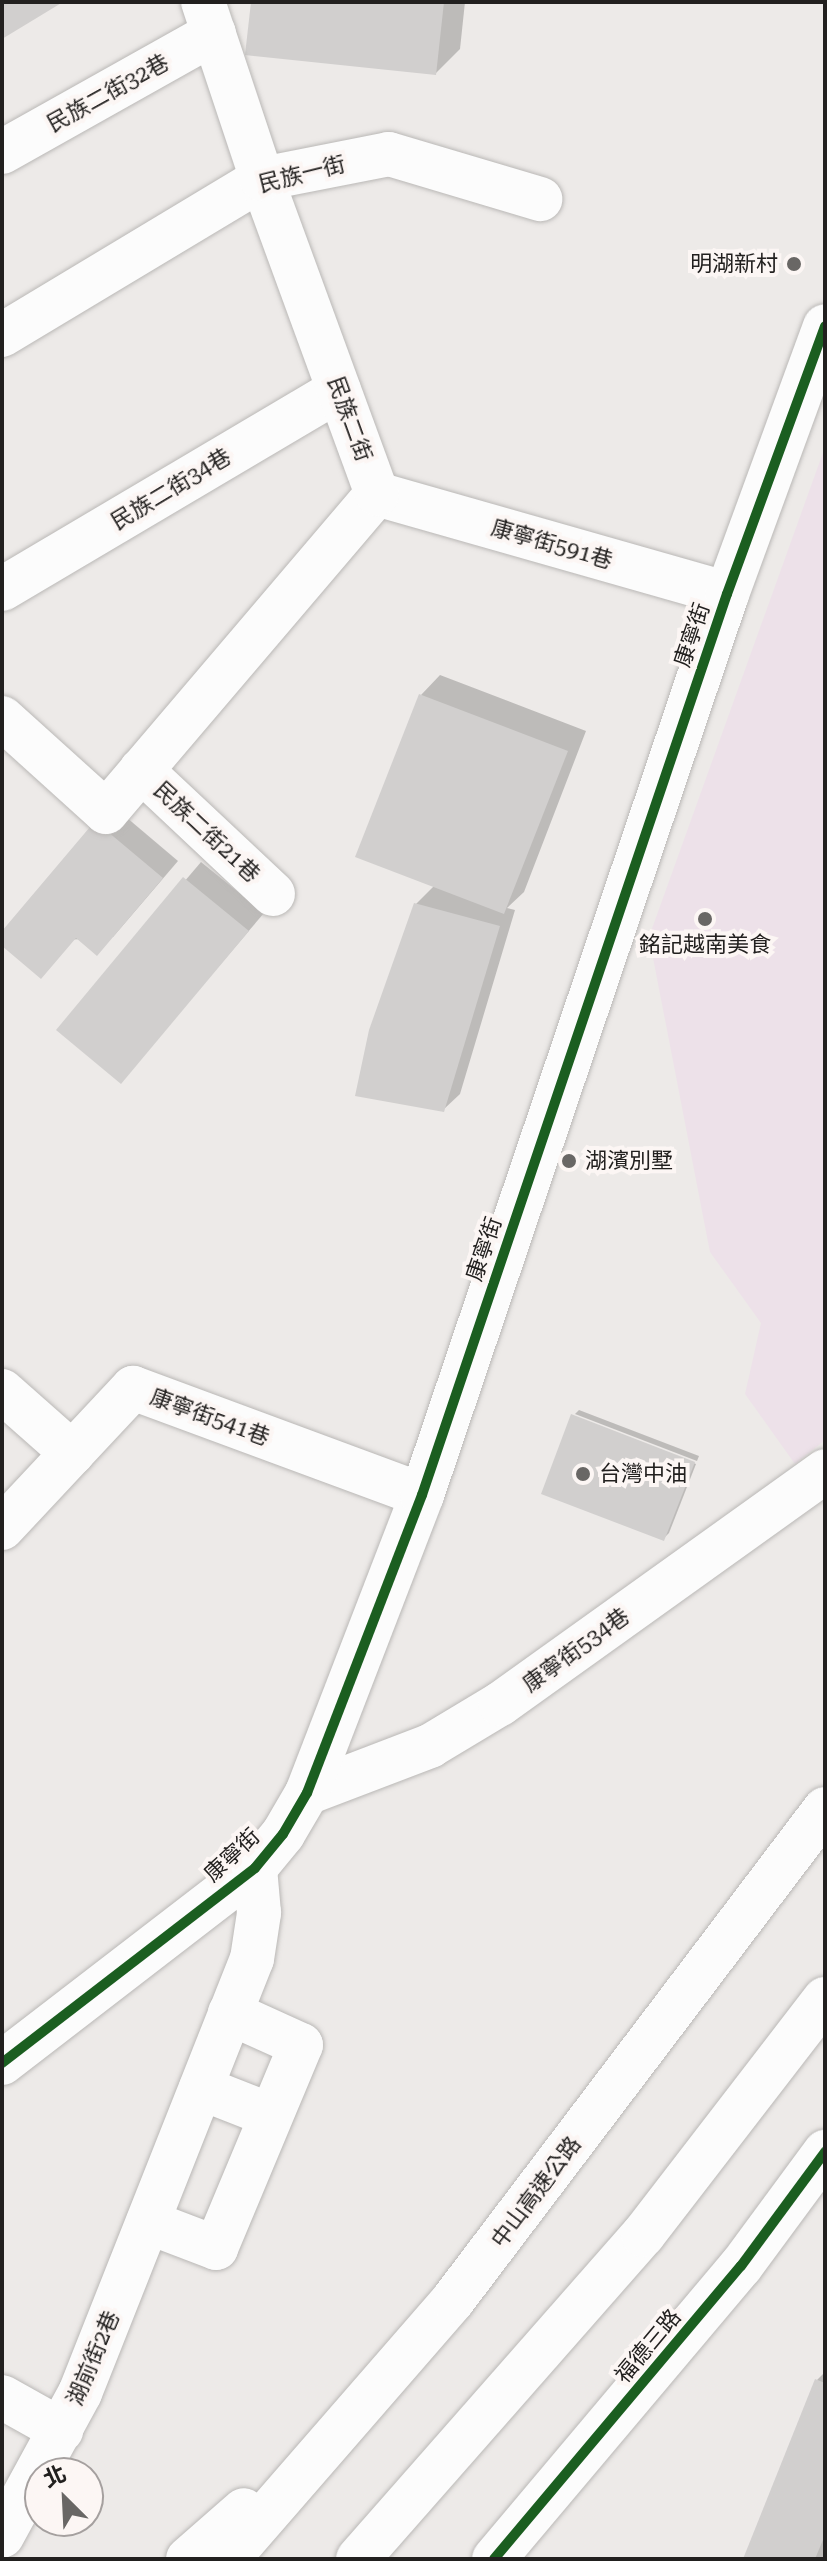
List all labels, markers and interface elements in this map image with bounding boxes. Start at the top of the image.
street label: 民族二街32巷 [43,49,173,137]
street label: 民族一街 [256,151,348,197]
place label: 明湖新村 [690,251,778,277]
marker: 明湖新村 [785,255,803,273]
street label: 民族二街 [323,373,377,465]
street label: 民族二街34巷 [106,443,236,535]
street label: 康寧街591巷 [488,514,616,574]
street label: 康寧街 [669,600,715,670]
street label: 民族二街21巷 [149,776,265,888]
marker: 銘記越南美食 [696,910,714,928]
place label: 銘記越南美食 [639,932,771,958]
place label: 湖濱別墅 [585,1148,673,1174]
marker: 湖濱別墅 [560,1152,578,1170]
street label: 康寧街 [461,1214,507,1284]
street label: 康寧街541巷 [147,1383,273,1451]
place label: 台灣中油 [599,1461,687,1487]
marker: 台灣中油 [574,1465,592,1483]
street label: 康寧街534巷 [518,1603,634,1697]
street label: 康寧街 [199,1823,265,1887]
street label: 中山高速公路 [486,2131,586,2253]
street label: 福德三路 [610,2304,686,2388]
street label: 湖前街2巷 [61,2307,125,2409]
north arrow [24,2457,104,2537]
text: 北 [40,2461,70,2492]

